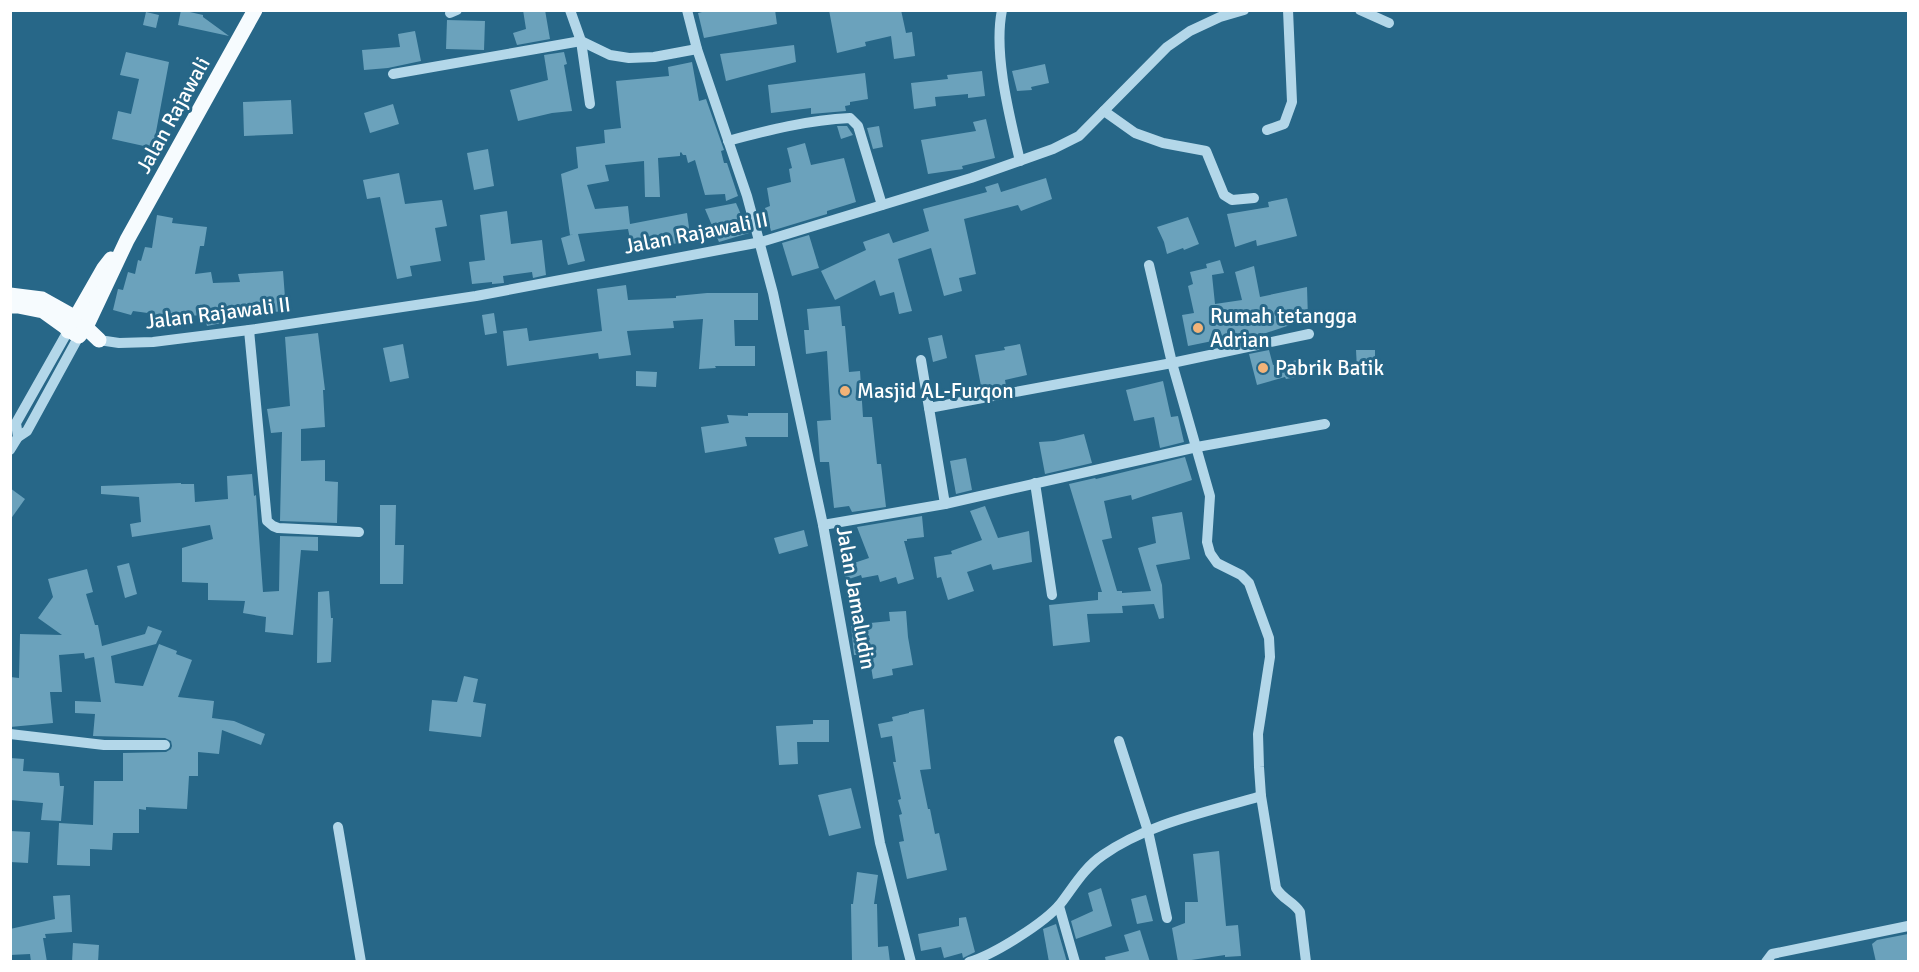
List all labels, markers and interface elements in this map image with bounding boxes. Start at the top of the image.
street label: Jalan Rajawali [130,52,216,178]
street label: Jalan Rajawali II [622,206,770,260]
street label: Jalan Rajawali II [144,291,292,335]
place label: Rumah tetangga Adrian [1210,303,1357,353]
marker: Rumah tetangga Adrian [1191,321,1205,335]
place label: Pabrik Batik [1275,355,1384,381]
marker: Pabrik Batik [1256,361,1270,375]
place label: Masjid AL-Furqon [857,378,1014,404]
marker: Masjid AL-Furqon [838,384,852,398]
street label: Jalan Jamaludin [831,524,881,672]

